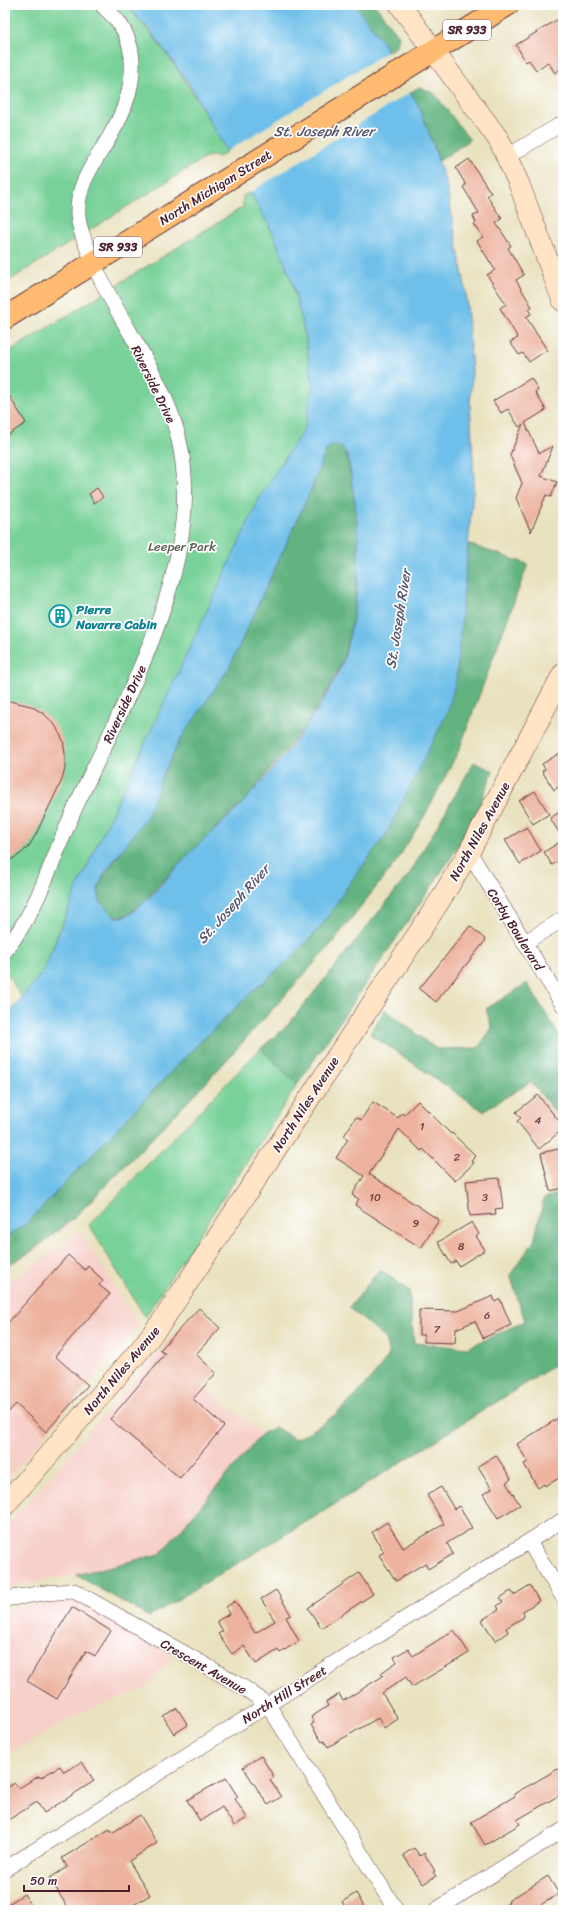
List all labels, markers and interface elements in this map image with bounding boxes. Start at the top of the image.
road number: SR 933 [443,20,491,40]
water label: St. Joseph River [274,119,376,144]
street label: North Michigan Street [154,143,277,232]
road number: SR 933 [94,237,142,257]
street label: Riverside Drive [125,341,182,427]
park label: Leeper Park [148,535,216,558]
water label: St. Joseph River [378,565,419,671]
place label: Pierre Navarre Cabin [75,598,158,636]
building icon: Pierre Navarre Cabin [47,603,73,629]
street label: Riverside Drive [96,661,153,747]
street label: North Niles Avenue [443,777,516,885]
water label: St. Joseph River [191,857,278,950]
street label: Corby Boulevard [481,883,551,976]
street label: North Niles Avenue [266,1052,345,1157]
house number: 4 [535,1111,542,1130]
house number: 1 [420,1117,425,1136]
house number: 2 [454,1148,461,1167]
house number: 10 [369,1188,381,1207]
house number: 3 [482,1188,488,1207]
house number: 9 [413,1214,420,1233]
house number: 8 [458,1237,465,1256]
house number: 6 [484,1306,490,1325]
house number: 7 [434,1320,441,1339]
street label: North Niles Avenue [77,1321,166,1420]
street label: Crescent Avenue [156,1632,252,1701]
street label: North Hill Street [237,1659,332,1730]
scale bar [24,1867,129,1893]
text: 50 m [30,1870,57,1892]

